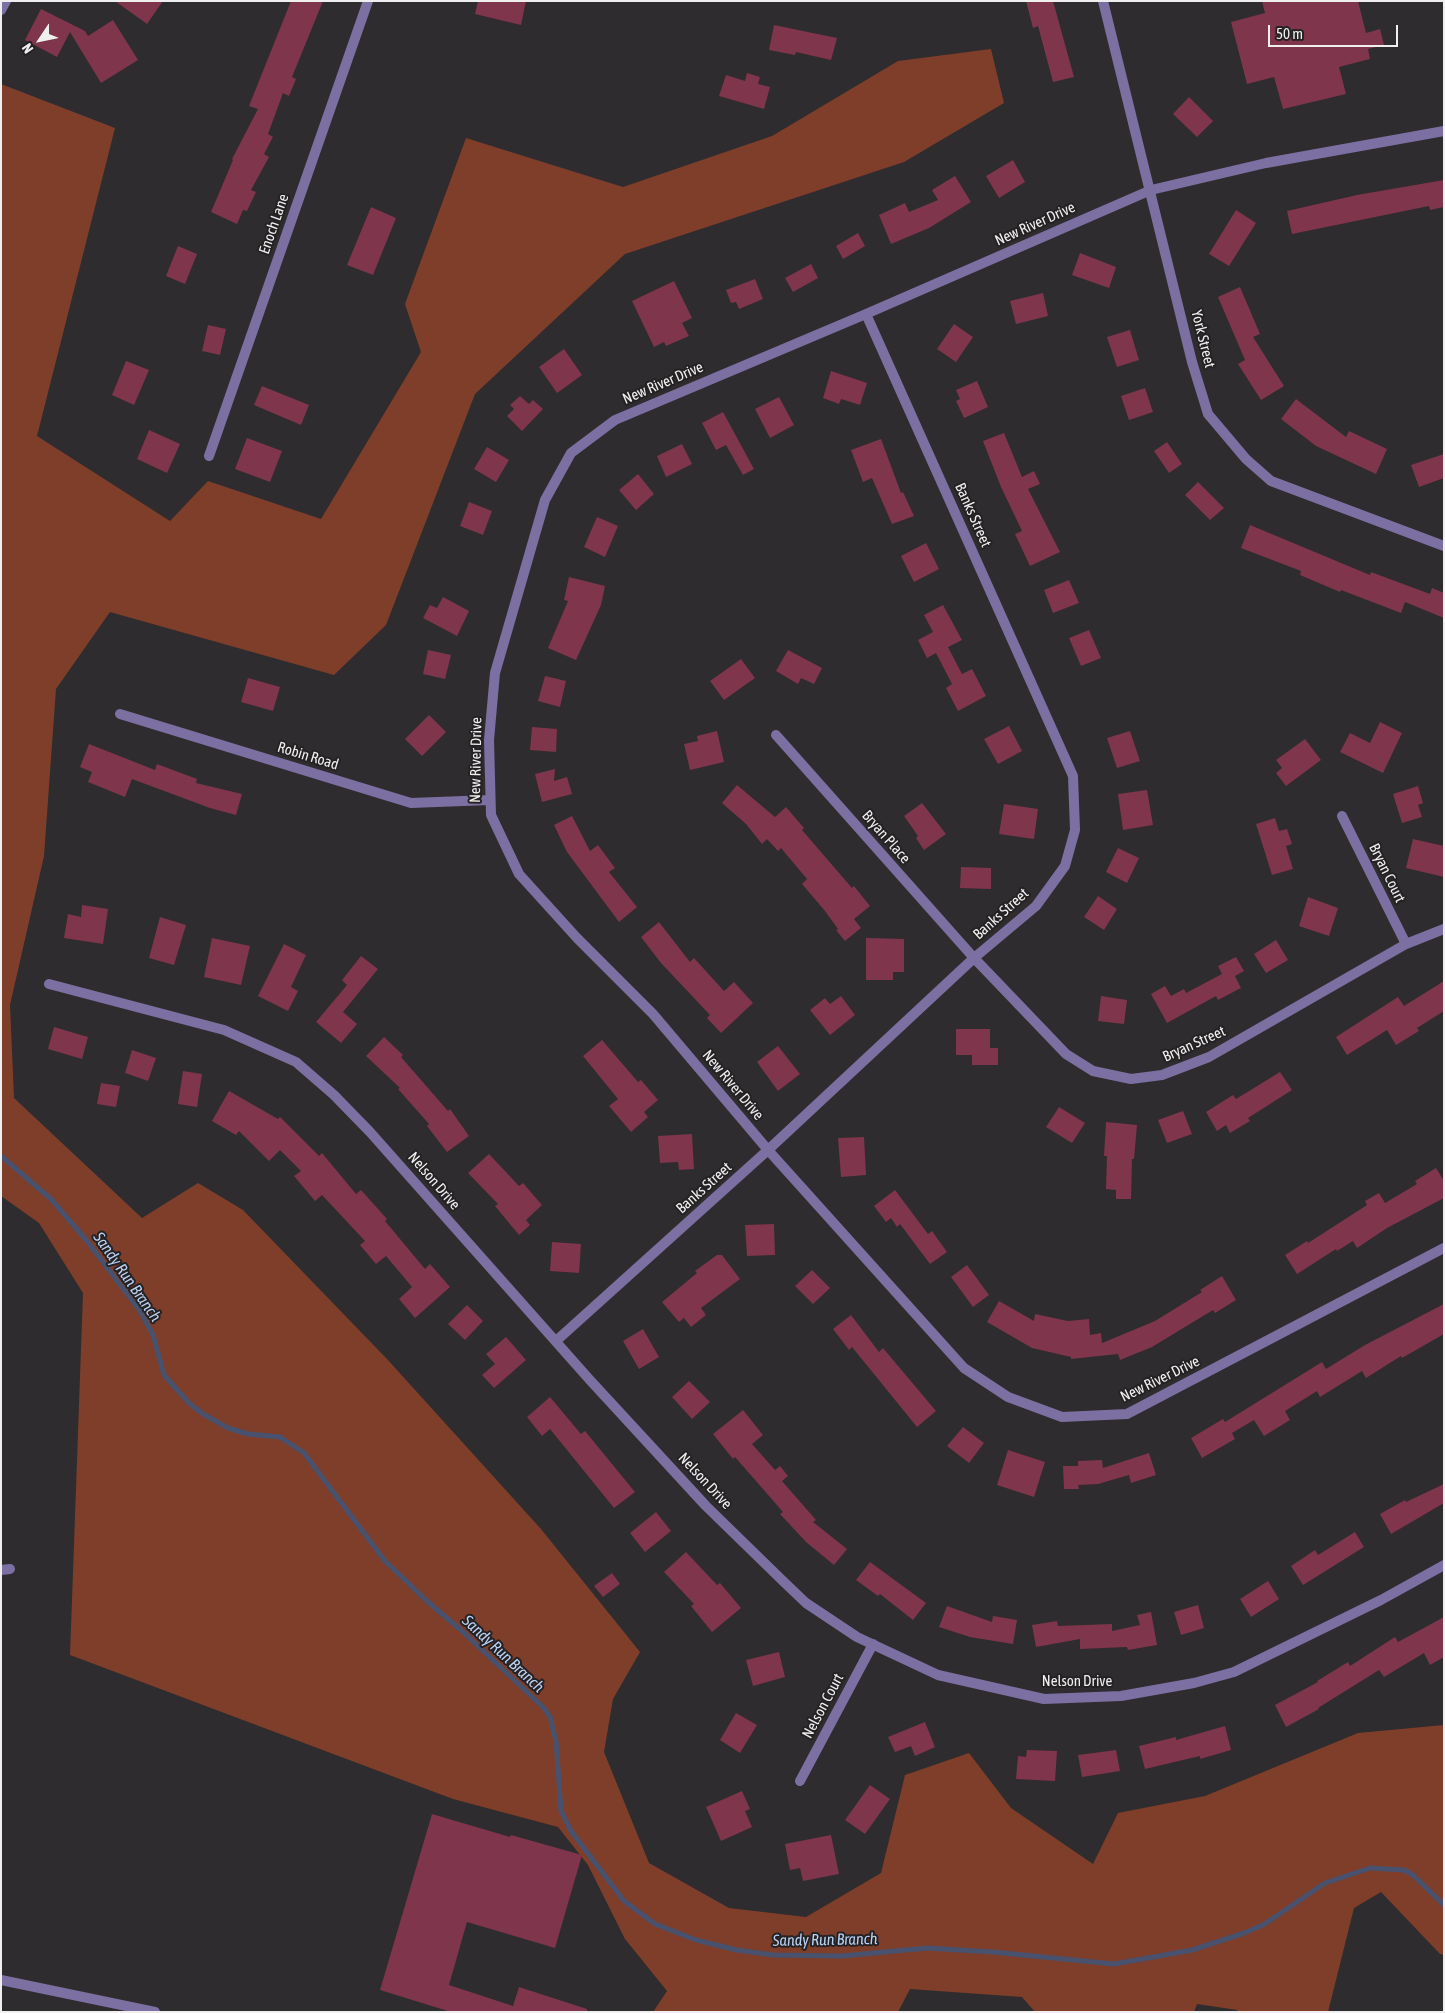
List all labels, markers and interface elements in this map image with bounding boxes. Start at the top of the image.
north arrow [15,15,65,65]
scale bar [1270,15,1400,47]
text: 50 m [1276,25,1303,42]
text: N [19,40,37,56]
street label: Enoch Lane [255,192,293,256]
street label: New River Drive [992,198,1078,250]
street label: York Street [1187,308,1219,370]
street label: New River Drive [620,358,706,408]
street label: Banks Street [951,480,995,550]
street label: New River Drive [466,717,486,803]
street label: Robin Road [275,738,341,774]
street label: Bryan Place [858,807,914,867]
street label: Bryan Court [1365,841,1409,905]
street label: Banks Street [970,884,1032,944]
street label: Bryan Street [1160,1022,1228,1066]
street label: New River Drive [698,1046,768,1124]
street label: Nelson Drive [404,1149,464,1213]
street label: Banks Street [673,1158,735,1218]
water label: Sandy Run Branch [89,1229,165,1325]
street label: New River Drive [1117,1352,1203,1406]
street label: Nelson Drive [674,1449,736,1513]
water label: Sandy Run Branch [458,1611,548,1697]
street label: Nelson Court [798,1670,848,1742]
street label: Nelson Drive [1042,1672,1112,1690]
water label: Sandy Run Branch [773,1929,877,1951]

